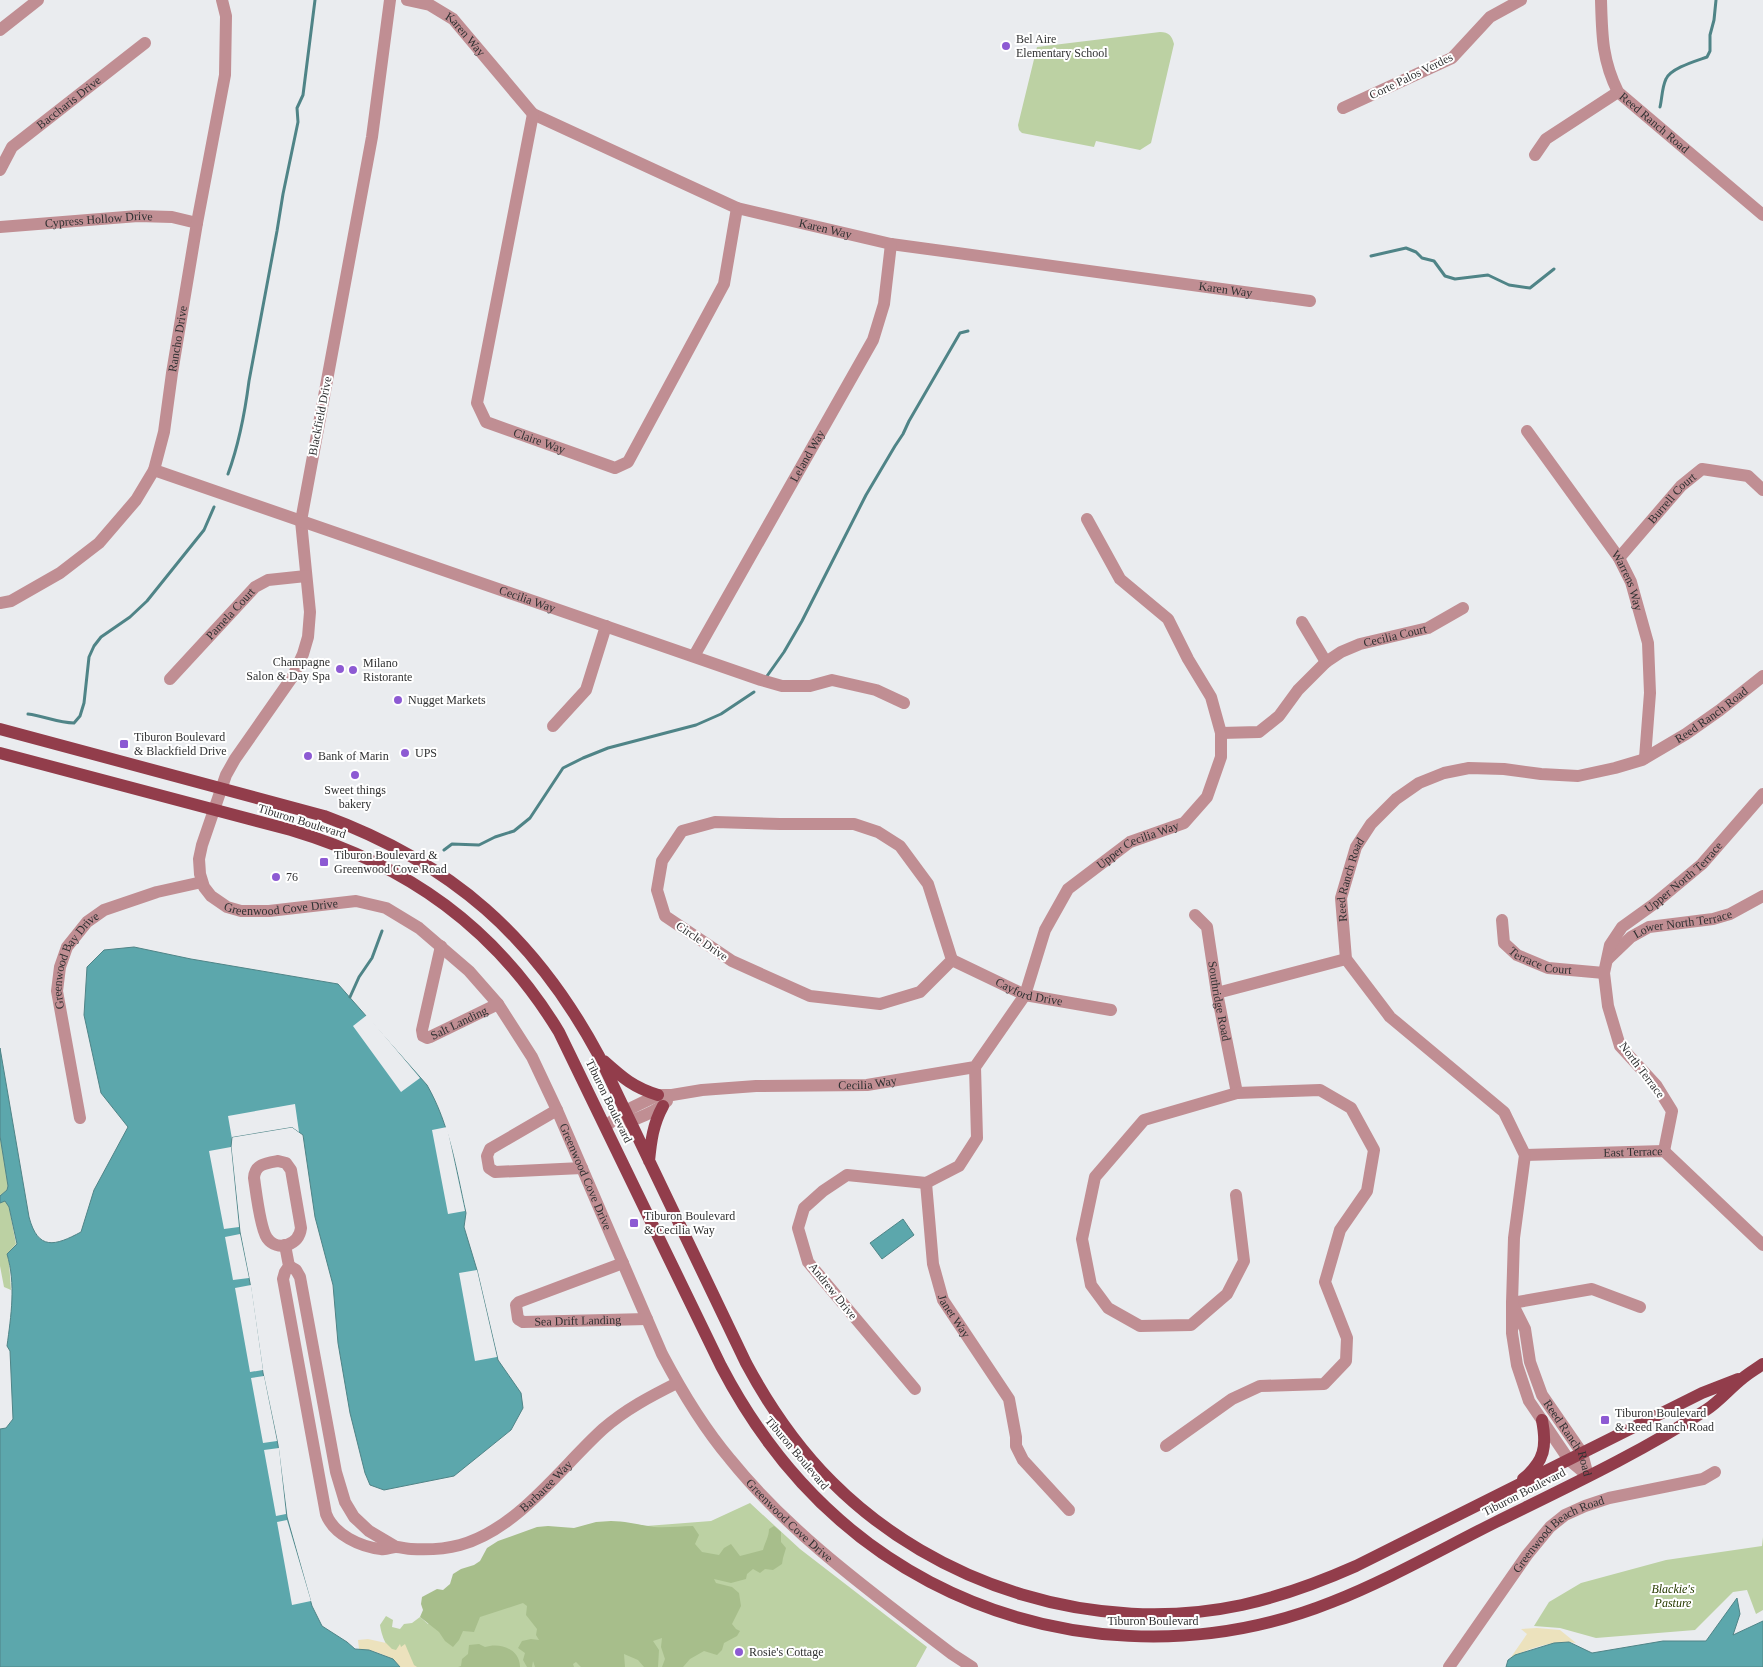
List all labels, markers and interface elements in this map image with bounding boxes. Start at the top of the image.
street label: Karen Way [443,9,488,59]
place label: Bel Aire Elementary School [1016,32,1108,60]
marker: Bel Aire Elementary School [1000,40,1012,52]
street label: Corte Palos Verdes [1367,50,1455,102]
street label: Baccharis Drive [34,73,104,132]
street label: Reed Ranch Road [1617,89,1692,156]
street label: Cypress Hollow Drive [44,209,153,230]
street label: Karen Way [798,216,853,242]
street label: Karen Way [1198,279,1253,300]
street label: Rancho Drive [165,305,190,373]
street label: Blackfield Drive [305,375,335,457]
street label: Claire Way [512,425,567,457]
street label: Leland Way [787,427,828,484]
street label: Burrell Court [1645,469,1699,526]
street label: Warrens Way [1609,547,1646,612]
street label: Cecilia Way [497,583,557,615]
street label: Pamela Court [203,584,258,643]
street label: Cecilia Court [1362,621,1429,650]
place label: Champagne Salon & Day Spa [246,655,331,683]
place label: Milano Ristorante [363,656,412,684]
marker: Champagne Salon & Day Spa [334,663,346,675]
marker: Milano Ristorante [347,664,359,676]
street label: Reed Ranch Road [1672,684,1750,746]
place label: Nugget Markets [408,693,486,707]
marker: Nugget Markets [392,694,404,706]
place label: Tiburon Boulevard & Blackfield Drive [134,730,227,758]
marker: Tiburon Boulevard & Blackfield Drive [118,738,130,750]
place label: UPS [415,746,437,760]
marker: UPS [399,747,411,759]
place label: Bank of Marin [318,749,389,763]
marker: Bank of Marin [302,750,314,762]
marker: Sweet things bakery [349,769,361,781]
place label: Sweet things bakery [324,783,386,811]
street label: Tiburon Boulevard [256,801,348,841]
street label: Upper Cecilia Way [1094,818,1181,872]
street label: Reed Ranch Road [1334,835,1367,922]
street label: Upper North Terrace [1642,839,1725,915]
place label: Tiburon Boulevard & Greenwood Cove Road [334,848,447,876]
marker: Tiburon Boulevard & Greenwood Cove Road [318,856,330,868]
place label: 76 [286,870,298,884]
marker: 76 [270,871,282,883]
street label: Greenwood Cove Drive [222,896,339,918]
street label: Lower North Terrace [1631,907,1734,941]
street label: Greenwood Bay Drive [50,909,102,1010]
street label: Circle Drive [673,919,731,963]
street label: Terrace Court [1506,944,1573,977]
street label: Southridge Road [1205,960,1233,1042]
street label: Cayford Drive [993,975,1064,1008]
street label: Salt Landing [428,1003,490,1043]
street label: North Terrace [1616,1039,1668,1101]
street label: Tiburon Boulevard [583,1057,635,1145]
street label: Cecilia Way [838,1073,898,1092]
street label: Greenwood Cove Drive [557,1121,615,1232]
street label: East Terrace [1603,1144,1663,1160]
place label: Tiburon Boulevard & Cecilia Way [644,1209,735,1237]
marker: Tiburon Boulevard & Cecilia Way [628,1217,640,1229]
street label: Andrew Drive [806,1260,860,1322]
street label: Janet Way [935,1293,973,1340]
street label: Sea Drift Landing [534,1313,621,1329]
street label: Reed Ranch Road [1540,1397,1595,1478]
place label: Tiburon Boulevard & Reed Ranch Road [1615,1406,1714,1434]
street label: Tiburon Boulevard [762,1414,832,1492]
marker: Tiburon Boulevard & Reed Ranch Road [1599,1414,1611,1426]
street label: Barbaree Way [517,1457,575,1515]
street label: Tiburon Boulevard [1480,1465,1568,1519]
street label: Greenwood Cove Drive [743,1476,836,1565]
street label: Greenwood Beach Road [1510,1493,1606,1576]
park label: Blackie's Pasture [1651,1582,1695,1610]
street label: Tiburon Boulevard [1107,1614,1199,1628]
place label: Rosie's Cottage [749,1645,824,1659]
marker: Rosie's Cottage [733,1646,745,1658]

